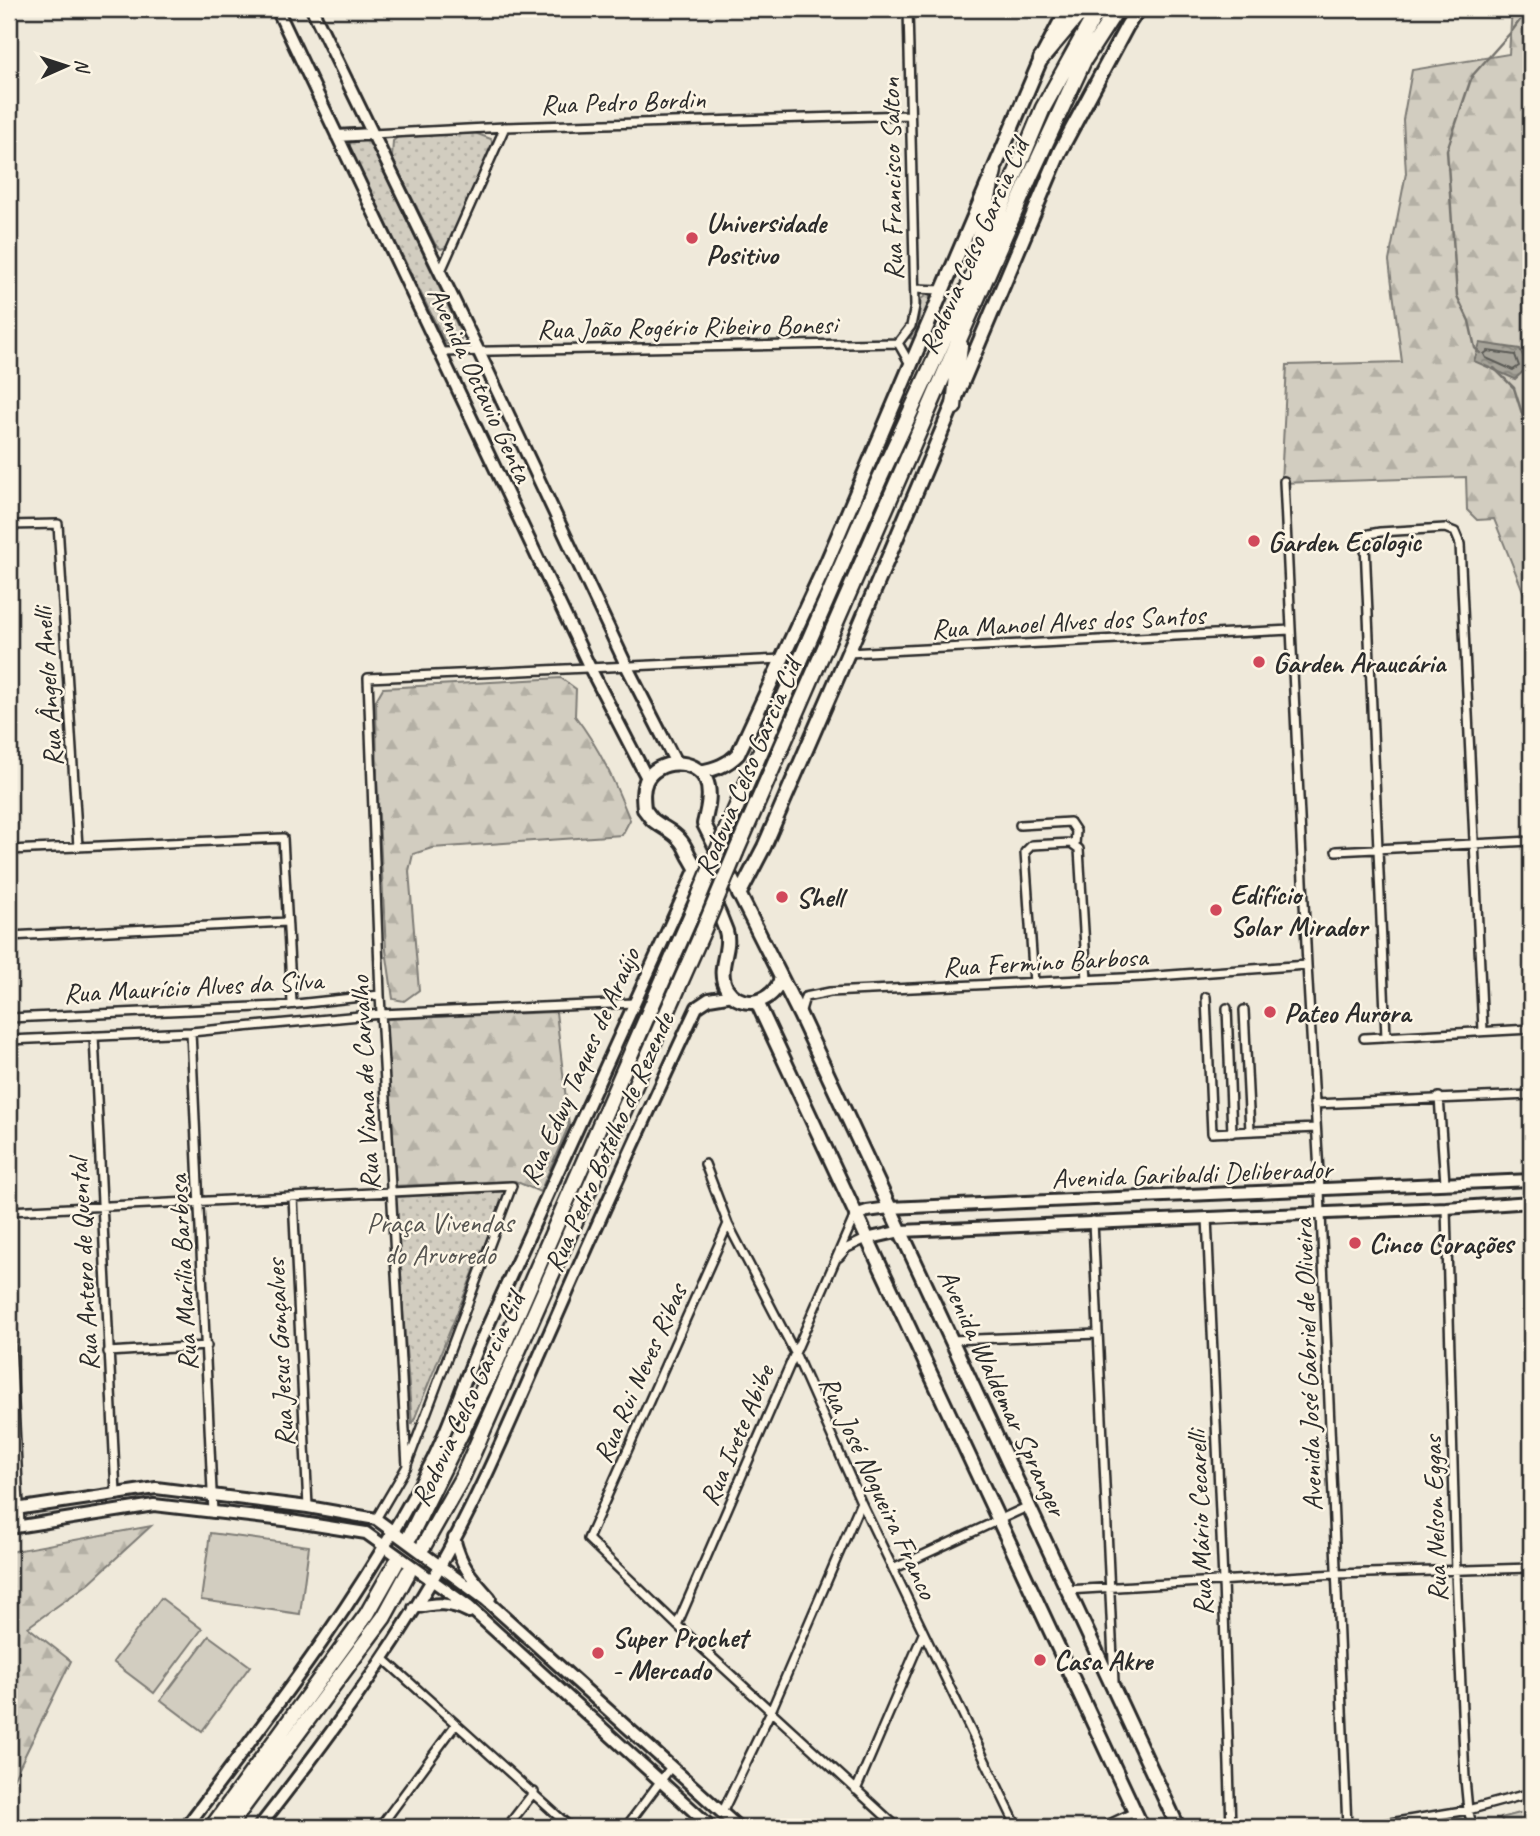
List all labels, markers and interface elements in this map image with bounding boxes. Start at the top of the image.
north arrow [32,32,102,102]
text: N [70,59,94,75]
street label: Rua Francisco Salton [872,77,911,281]
street label: Rua Pedro Bordin [540,81,707,122]
street label: Rodovia Celso Garcia Cid [910,129,1038,359]
place label: Universidade Positivo [706,205,829,272]
marker: Universidade Positivo [684,230,700,246]
street label: Avenida Octavio Genta [420,281,542,489]
street label: Rua João Rogério Ribeiro Bonesi [537,306,841,347]
place label: Garden Ecologic [1268,524,1423,559]
marker: Garden Ecologic [1246,533,1262,549]
street label: Rua Manoel Alves dos Santos [930,597,1208,646]
street label: Rua Ângelo Anelli [24,602,71,768]
place label: Garden Araucária [1273,645,1448,680]
street label: Rodovia Celso Garcia Cid [686,650,810,881]
marker: Garden Araucária [1251,654,1267,670]
place label: Edifício Solar Mirador [1230,877,1370,944]
place label: Shell [796,880,848,915]
marker: Shell [774,889,790,905]
marker: Edifício Solar Mirador [1208,902,1224,918]
street label: Rua Fermino Barbosa [942,939,1150,984]
street label: Rua Edwy Taques de Araújo [511,940,648,1190]
street label: Rua Maurício Alves da Silva [63,962,326,1011]
street label: Rua Viana de Carvalho [341,973,388,1191]
place label: Pateo Aurora [1284,995,1413,1030]
marker: Pateo Aurora [1262,1004,1278,1020]
street label: Rua Pedro Botelho de Rezende [536,1005,682,1277]
street label: Avenida Garibaldi Deliberador [1051,1151,1335,1196]
street label: Rua Antero de Quental [60,1153,107,1372]
street label: Rua Marília Barbosa [160,1172,205,1372]
park label: Praça Vivendas do Arvoredo [367,1205,516,1272]
street label: Avenida José Gabriel de Oliveira [1285,1216,1330,1512]
place label: Cinco Corações [1369,1226,1516,1261]
marker: Cinco Corações [1347,1235,1363,1251]
street label: Rua Jesus Gonçalves [257,1256,302,1448]
street label: Avenida Waldemar Spranger [930,1263,1076,1523]
street label: Rua Rui Neves Ribas [584,1276,695,1468]
street label: Rodovia Celso Garcia Cid [403,1283,534,1512]
street label: Rua Ivete Abibe [691,1358,783,1511]
street label: Rua José Nogueira Franco [811,1370,947,1606]
street label: Rua Mário Cecarelli [1179,1426,1220,1616]
street label: Rua Nelson Eggas [1414,1433,1455,1603]
place label: Super Prochet - Mercado [612,1620,752,1687]
place label: Casa Akre [1054,1643,1155,1678]
marker: Super Prochet - Mercado [590,1645,606,1661]
marker: Casa Akre [1032,1652,1048,1668]

